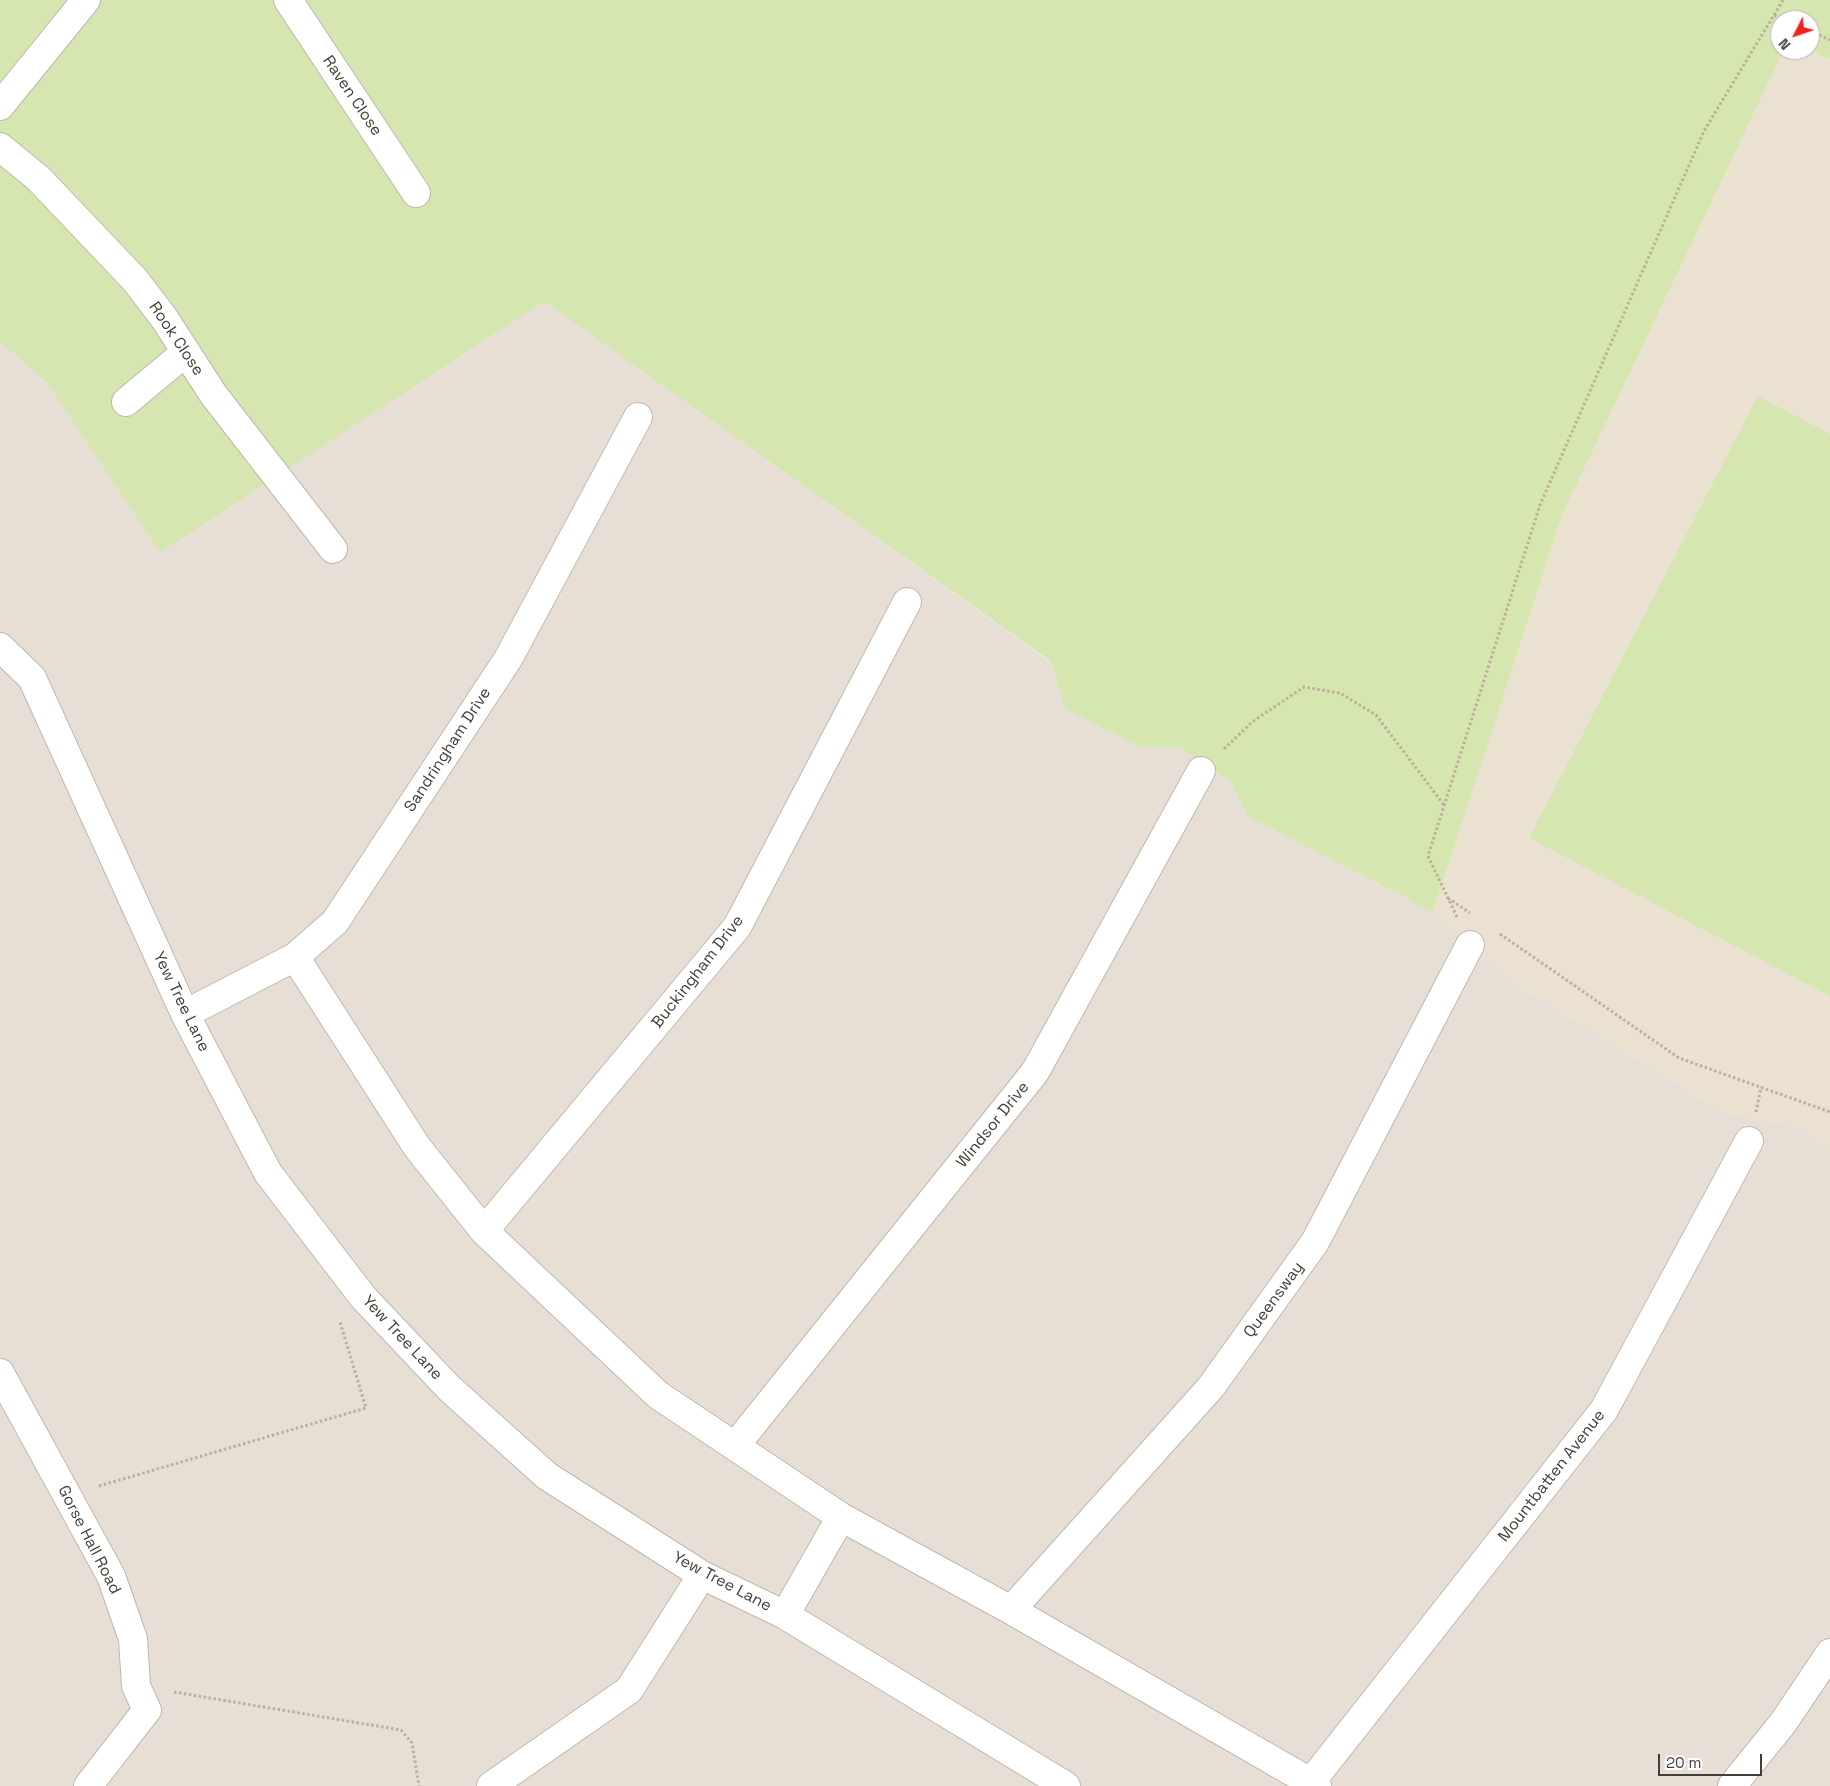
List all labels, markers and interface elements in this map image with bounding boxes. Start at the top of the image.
north arrow [1770,10,1820,60]
text: N [1775,35,1794,54]
street label: Raven Close [318,52,386,140]
street label: Rook Close [144,299,208,379]
street label: Sandringham Drive [401,684,495,816]
street label: Buckingham Drive [648,912,748,1032]
street label: Yew Tree Lane [149,949,213,1055]
street label: Windsor Drive [953,1078,1033,1172]
street label: Queensway [1240,1258,1308,1342]
street label: Yew Tree Lane [358,1292,446,1384]
street label: Mountbatten Avenue [1494,1406,1610,1546]
street label: Gorse Hall Road [53,1483,125,1597]
street label: Yew Tree Lane [669,1548,775,1616]
scale bar [1660,1744,1764,1776]
text: 20 m [1666,1753,1701,1772]

